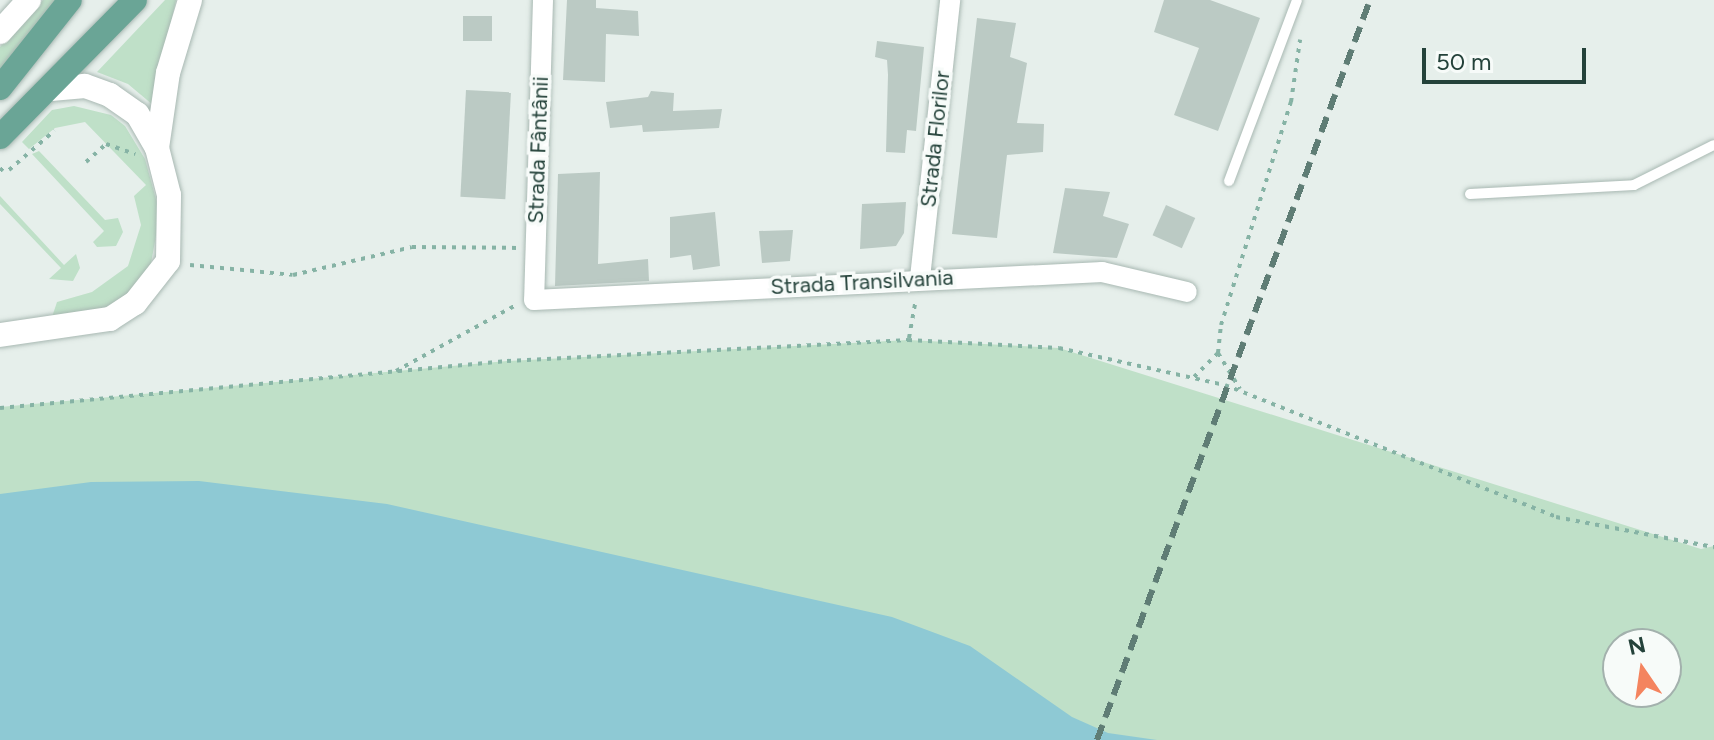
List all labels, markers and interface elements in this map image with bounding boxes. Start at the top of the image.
scale bar [1426,32,1590,82]
text: 50 m [1436,47,1492,76]
street label: Strada Florilor [915,69,955,209]
street label: Strada Fântânii [522,76,554,224]
street label: Strada Transilvania [770,264,954,300]
north arrow [1602,628,1682,708]
text: N [1626,631,1648,661]

